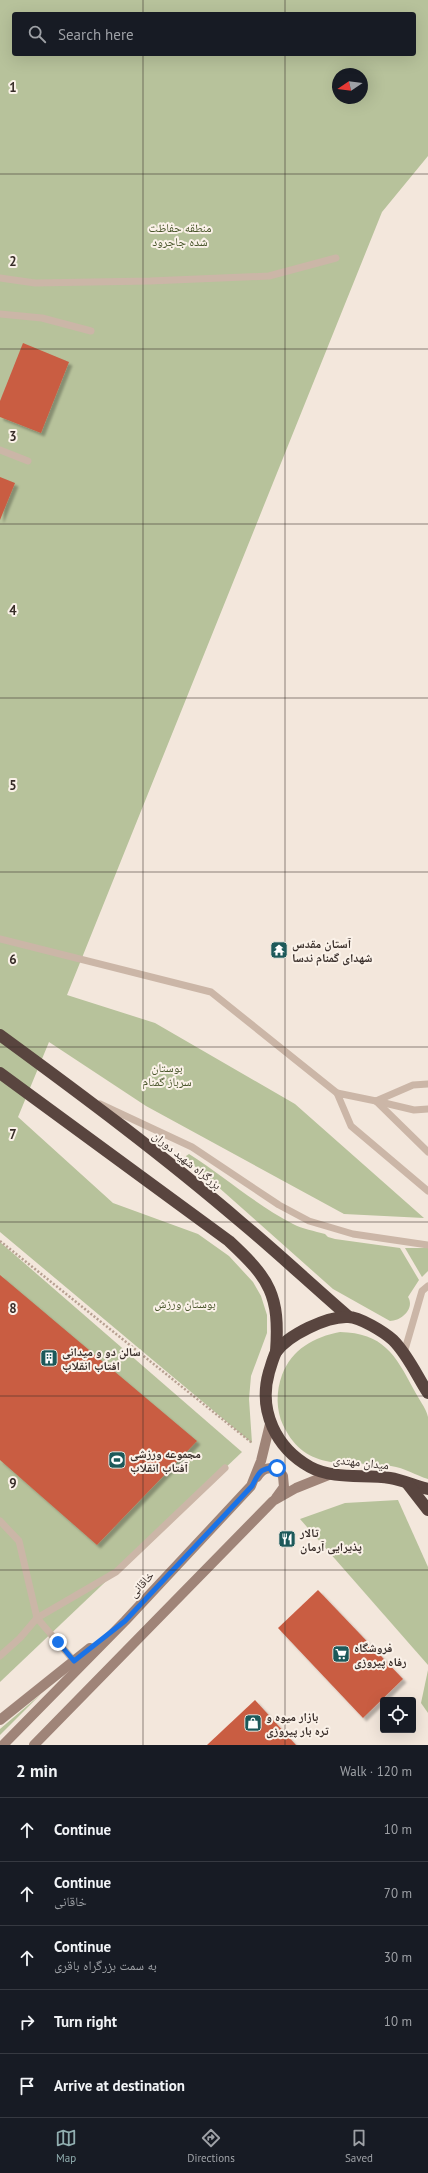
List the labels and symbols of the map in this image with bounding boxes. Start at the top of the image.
north arrow [332,68,368,104]
text: 1 [9,79,17,96]
park label: منطقه حفاظت شده جاجرود [149,220,211,249]
text: 2 [9,253,17,270]
text: 3 [9,428,17,445]
text: 4 [9,602,17,619]
text: 5 [9,777,17,794]
place label: آستان مقدس شهدای گمنام ندسا [292,936,372,966]
temple icon: آستان مقدس شهدای گمنام ندسا [269,940,289,960]
text: 6 [9,951,17,968]
park label: بوستان سرباز گمنام [142,1060,192,1090]
text: 7 [9,1126,17,1143]
street label: بزرگراه شهید دوران [149,1128,224,1193]
park label: بوستان ورزش [154,1296,216,1311]
text: 8 [9,1300,17,1317]
place label: سالن دو و میدانی افتاب انقلاب [62,1344,141,1373]
building icon: سالن دو و میدانی افتاب انقلاب [39,1348,59,1368]
place label: مجموعه ورزشی آفتاب انقلاب [130,1446,201,1475]
sports icon: مجموعه ورزشی آفتاب انقلاب [107,1450,127,1470]
street label: میدان مهتدی [332,1452,390,1473]
route start [268,1459,286,1477]
text: 9 [9,1475,17,1492]
place label: تالار پذیرایی آرمان [299,1525,362,1555]
restaurant icon: تالار پذیرایی آرمان [277,1529,297,1549]
street label: خاقانی [125,1568,157,1600]
route end [49,1633,67,1651]
place label: فروشگاه رفاه پیروزی [354,1640,407,1670]
supermarket icon: فروشگاه رفاه پیروزی [331,1644,351,1664]
place label: بازار میوه و تره بار پیروزی [266,1709,329,1739]
shop icon: بازار میوه و تره بار پیروزی [243,1713,263,1733]

